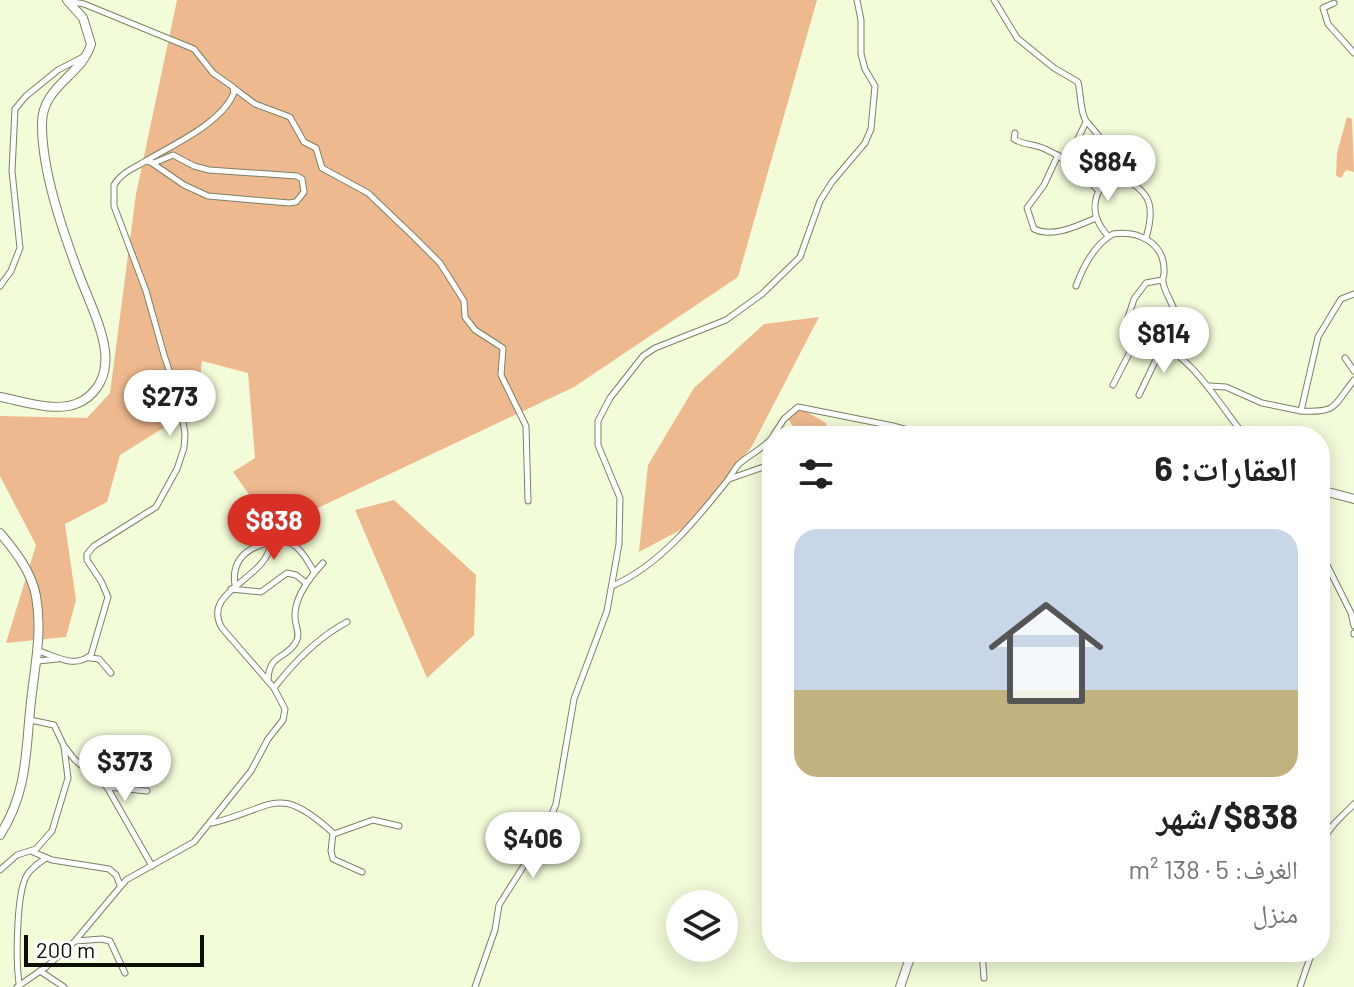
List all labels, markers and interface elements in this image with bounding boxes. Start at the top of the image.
pin: $884 [1061,135,1155,203]
text: $884 [1079,145,1137,176]
pin: $814 [1117,307,1211,375]
text: $814 [1137,317,1191,348]
pin: $273 [123,370,217,438]
text: $273 [142,380,198,411]
text: العقارات: 6 [1155,447,1298,488]
icon: filters [794,452,838,496]
pin: $838 [227,494,321,562]
text: $838 [245,504,303,535]
icon: home [974,581,1118,725]
pin: $373 [78,735,172,803]
text: $373 [97,745,153,776]
text: $838/شهر [1157,795,1298,836]
pin: $406 [486,812,580,880]
text: $406 [503,822,563,853]
text: الغرف: 5 · 138 m² [1128,853,1298,884]
map controls [666,890,738,962]
button: layers [666,890,738,962]
text: منزل [1253,897,1298,928]
scale bar [24,931,204,967]
text: 200 m [36,936,95,962]

